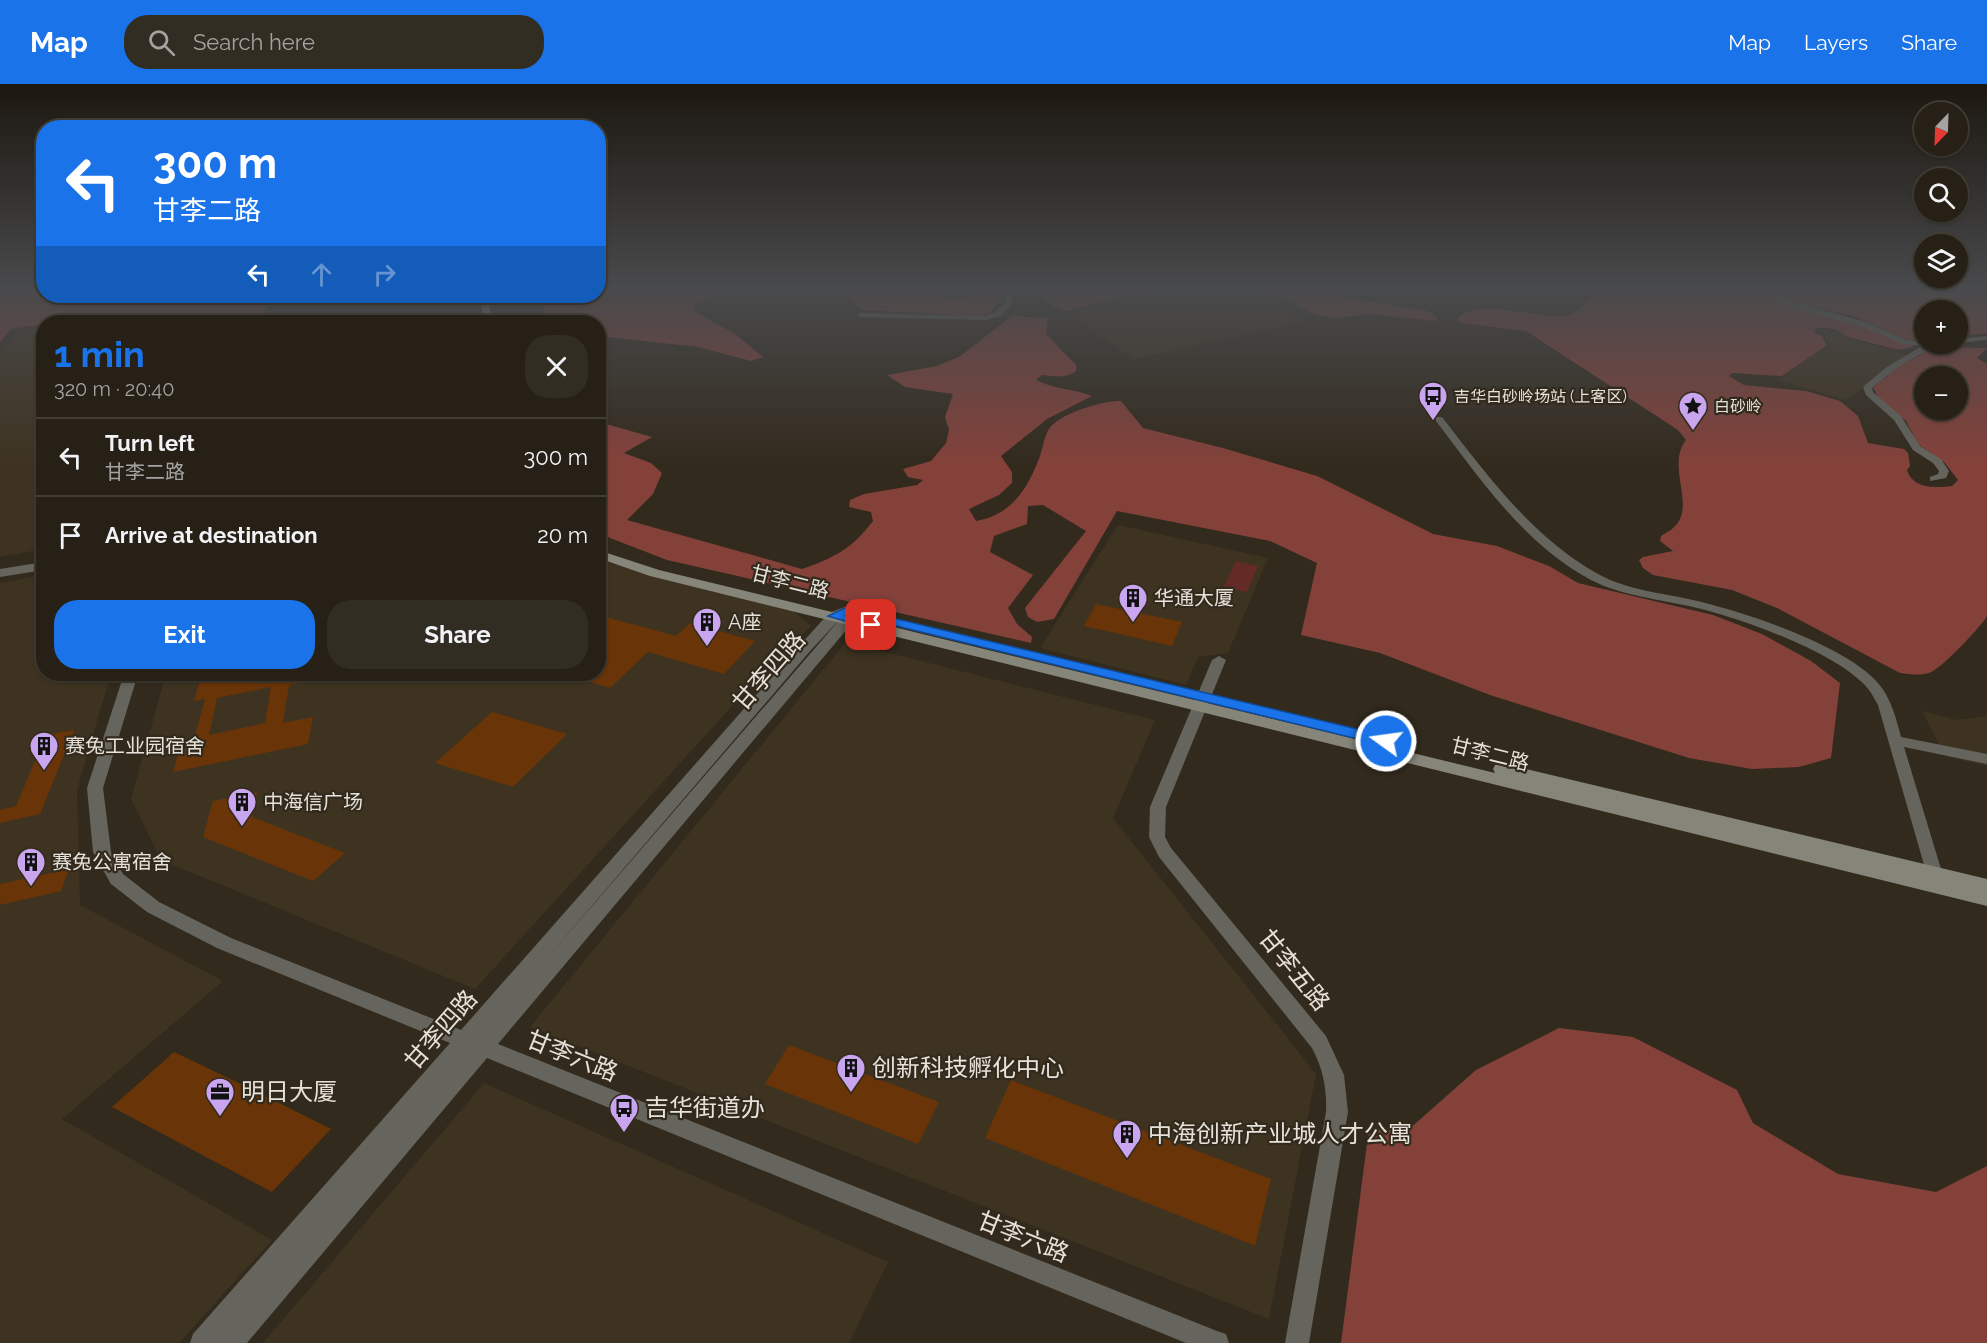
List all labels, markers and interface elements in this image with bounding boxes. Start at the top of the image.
search box [124,15,544,69]
text: Map [30,26,88,59]
icon: search [145,26,178,59]
text: Search here [193,29,315,55]
text: Map [1728,30,1771,55]
text: Layers [1804,30,1868,55]
text: Share [1901,30,1957,55]
north arrow [1914,102,1968,156]
map controls [1914,102,1968,420]
text: 300 m [153,139,277,188]
icon: left [54,144,132,222]
button: search [1914,168,1968,222]
text: 甘李二路 [153,195,261,226]
button: layers [1914,234,1968,288]
icon: left [242,258,275,291]
icon: ahead [305,258,338,291]
icon: right [368,258,401,291]
button: + [1914,300,1968,354]
text: 1 min [54,333,145,375]
button: close [525,335,588,398]
button: − [1914,366,1968,420]
text: 320 m · 20:40 [54,377,174,401]
bus stop icon: 吉华白砂岭场站 (上客区) [1417,380,1449,422]
place label: 吉华白砂岭场站 (上客区) [1454,387,1627,406]
place icon: 白砂岭 [1677,390,1709,432]
place label: 白砂岭 [1714,397,1762,416]
text: Turn left [105,430,195,456]
icon: left [54,441,87,474]
text: 300 m [523,444,588,470]
text: 甘李二路 [105,460,185,484]
icon: arrive [54,519,87,552]
text: Arrive at destination [105,522,318,548]
text: 20 m [537,522,588,548]
street label: 甘李二路 [748,561,832,603]
building icon: 华通大厦 [1117,582,1149,624]
place label: 华通大厦 [1154,586,1234,610]
pin [845,599,896,650]
button: Exit [54,600,315,669]
button: Share [327,600,588,669]
building icon: A座 [691,606,723,648]
icon: arrive [854,608,887,641]
place label: A座 [728,610,762,634]
street label: 甘李四路 [726,625,811,716]
position arrow [1354,709,1418,773]
building icon: 赛兔工业园宿舍 [28,730,60,772]
street label: 甘李二路 [1448,733,1532,775]
place label: 赛兔工业园宿舍 [65,734,205,758]
building icon: 中海信广场 [226,786,258,828]
place label: 中海信广场 [263,790,363,814]
building icon: 赛兔公寓宿舍 [15,846,47,888]
place label: 赛兔公寓宿舍 [52,850,172,874]
street label: 甘李五路 [1253,923,1336,1016]
street label: 甘李四路 [398,984,483,1075]
street label: 甘李六路 [522,1024,622,1087]
building icon: 创新科技孵化中心 [835,1052,867,1094]
place label: 创新科技孵化中心 [872,1053,1064,1082]
office icon: 明日大厦 [204,1076,236,1118]
place label: 明日大厦 [241,1077,337,1106]
bus stop icon: 吉华街道办 [608,1092,640,1134]
place label: 吉华街道办 [645,1093,765,1122]
building icon: 中海创新产业城人才公寓 [1111,1118,1143,1160]
place label: 中海创新产业城人才公寓 [1148,1119,1412,1148]
street label: 甘李六路 [973,1205,1073,1268]

